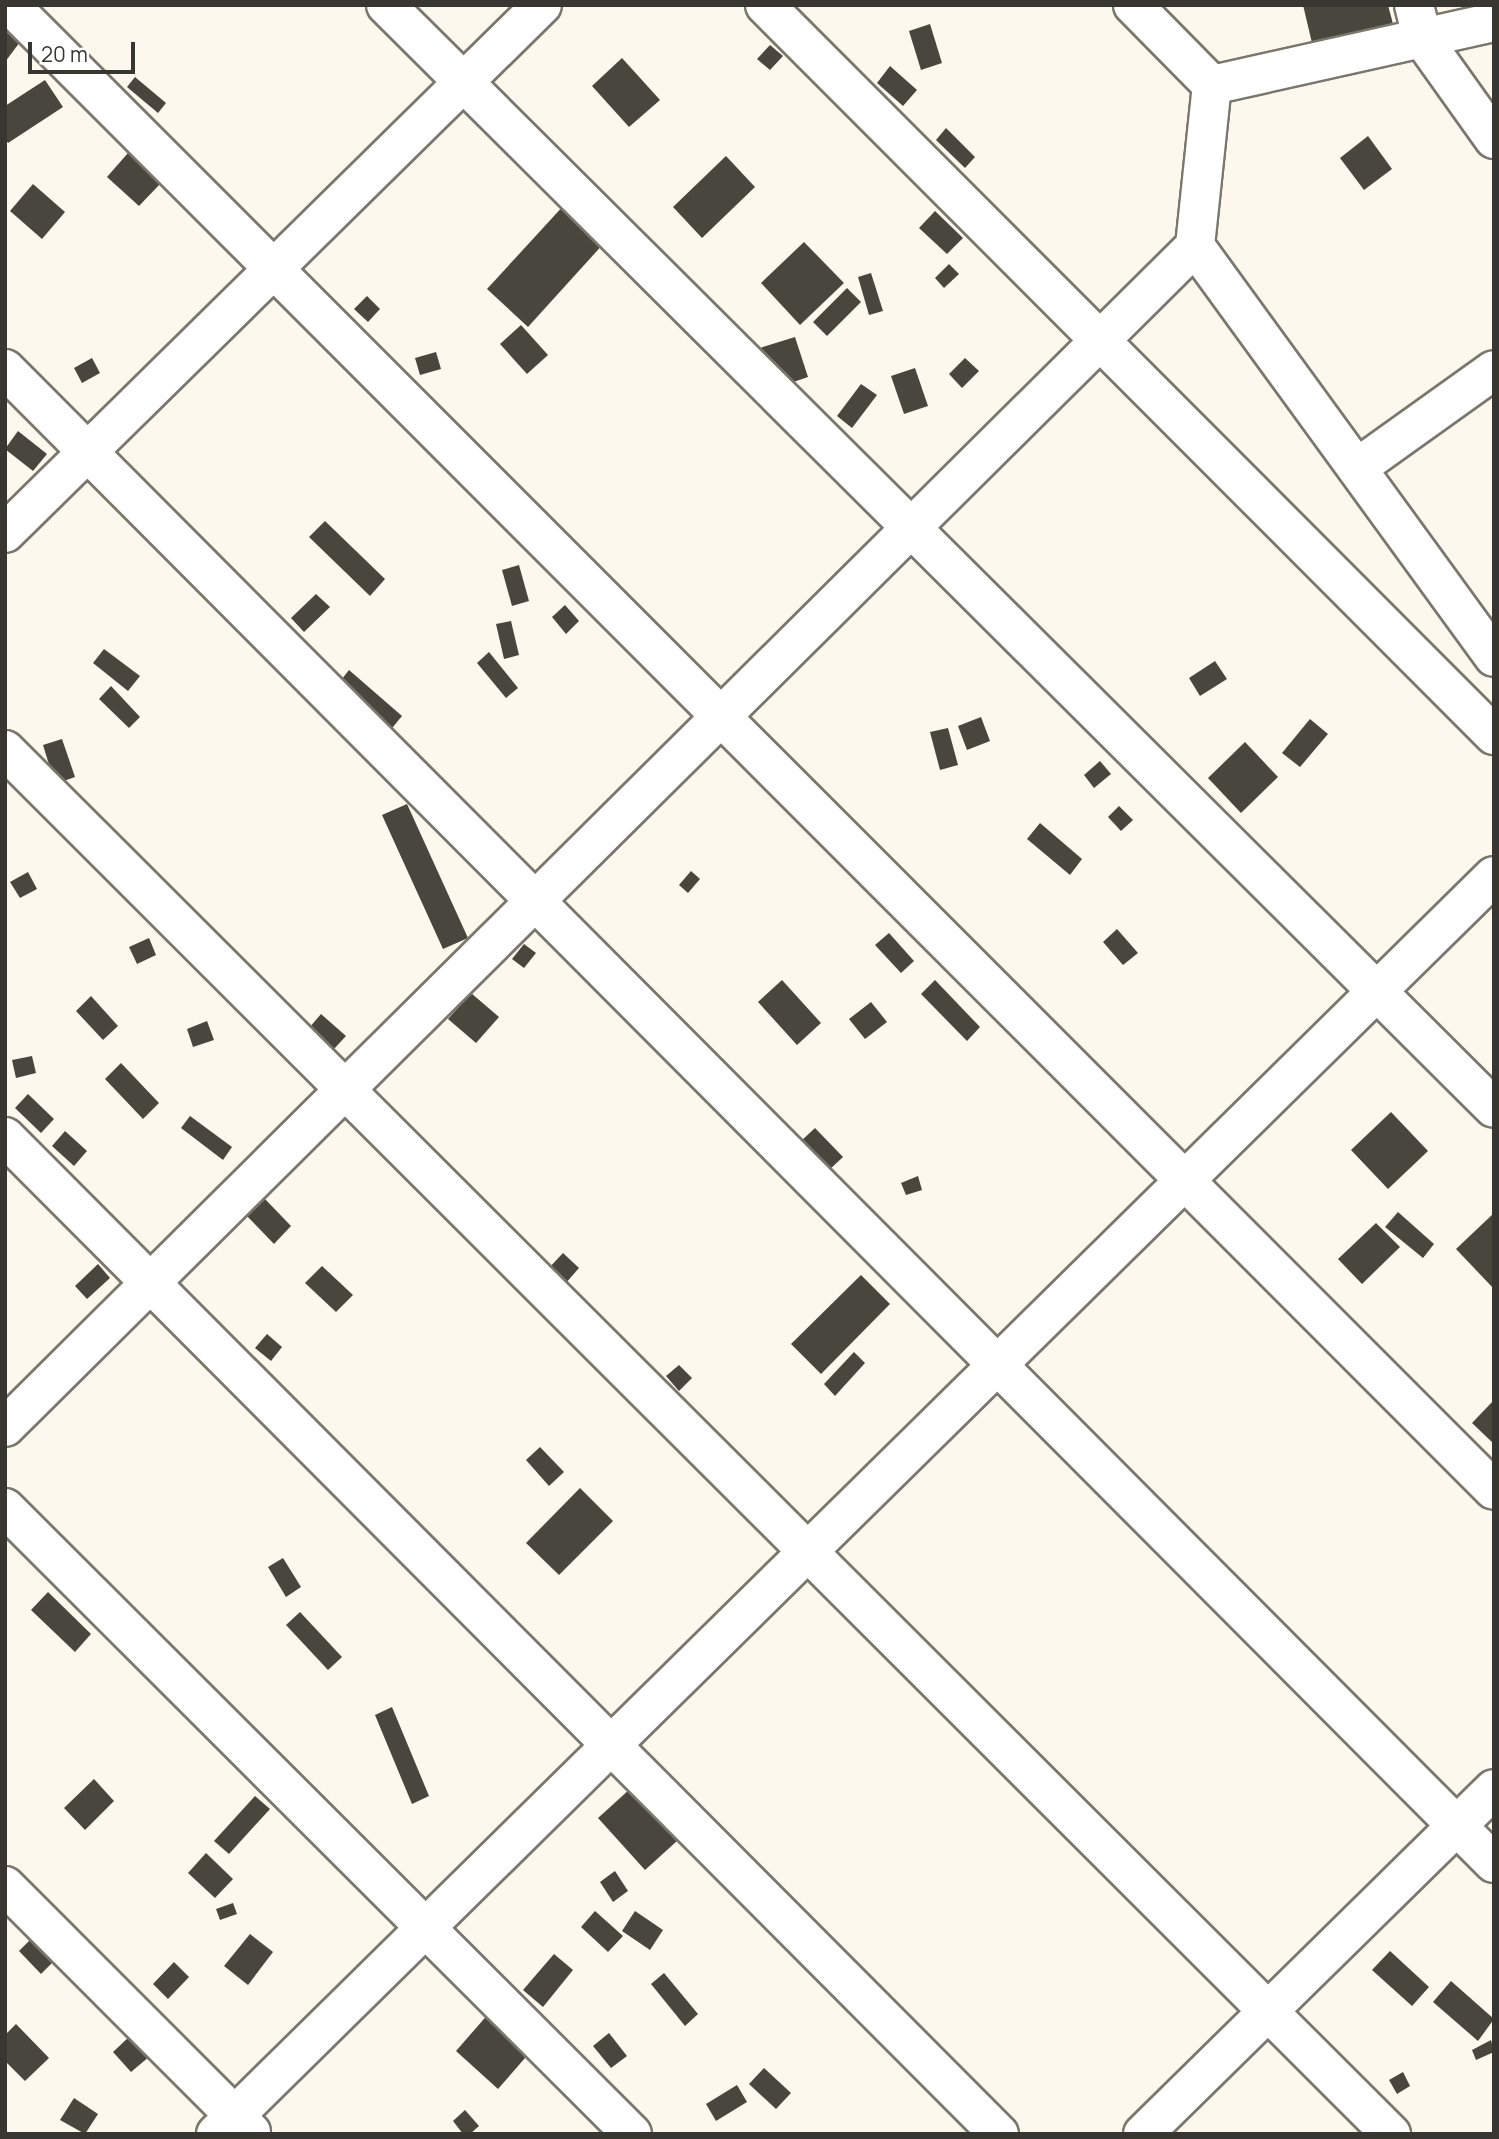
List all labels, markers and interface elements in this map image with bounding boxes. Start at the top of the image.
scale bar [32,28,138,72]
text: 20 m [41,40,88,68]

